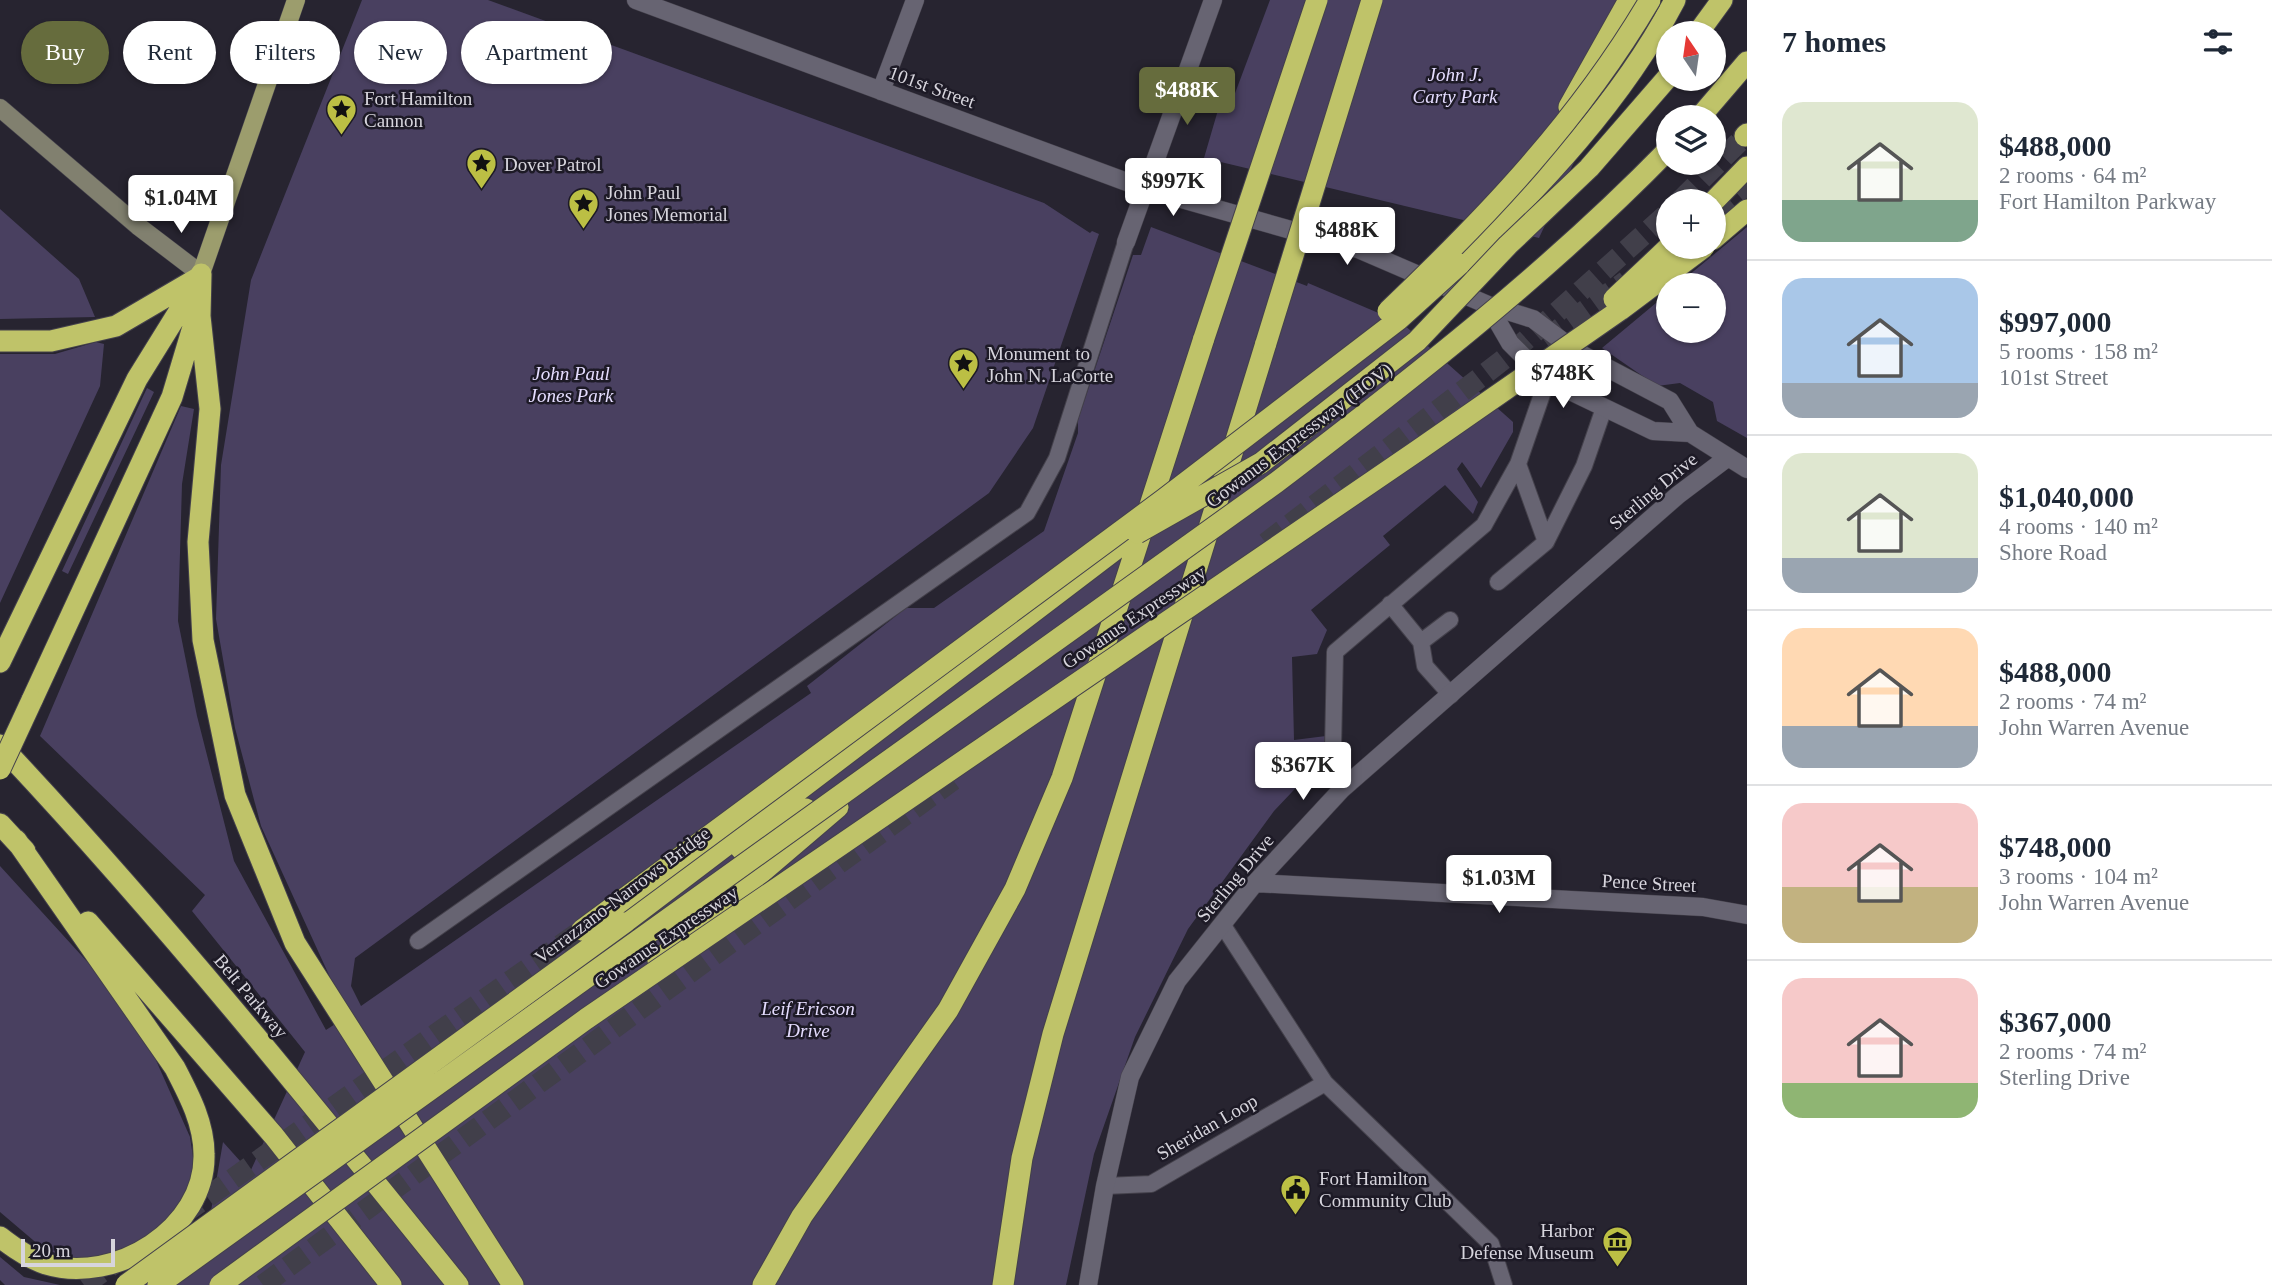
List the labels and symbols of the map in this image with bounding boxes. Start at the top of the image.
north arrow [1656,21,1726,91]
street label: 101st Street [886,62,979,113]
park label: John J. Carty Park [1413,64,1498,107]
pin: $488K [1138,68,1236,127]
place label: Fort Hamilton Cannon [364,88,473,131]
place icon: Fort Hamilton Cannon [324,92,358,136]
place icon: Dover Patrol [464,147,498,191]
place label: Dover Patrol [504,154,602,175]
pin: $997K [1124,158,1222,218]
pin: $1.04M [124,176,238,235]
place label: John Paul Jones Memorial [606,182,728,225]
place icon: John Paul Jones Memorial [566,186,600,230]
pin: $488K [1298,208,1396,267]
place label: Monument to John N. LaCorte [987,343,1113,386]
place icon: Monument to John N. LaCorte [947,347,981,391]
pin: $748K [1514,350,1612,410]
street label: Gowanus Expressway (HOV) [1202,358,1397,512]
park label: John Paul Jones Park [529,363,614,406]
street label: Sterling Drive [1605,448,1701,534]
street label: Gowanus Expressway [1058,561,1210,673]
pin: $367K [1254,742,1352,802]
street label: Verrazzano-Narrows Bridge [530,822,714,968]
street label: Sterling Drive [1192,830,1278,926]
pin: $1.03M [1442,856,1556,915]
street label: Pence Street [1601,870,1697,896]
street label: Gowanus Expressway [590,881,742,993]
street label: Belt Parkway [210,950,292,1043]
park label: Leif Ericson Drive [760,998,855,1041]
street label: Sheridan Loop [1153,1090,1261,1164]
place label: Fort Hamilton Community Club [1319,1168,1452,1211]
public building icon: Fort Hamilton Community Club [1279,1172,1313,1216]
place label: Harbor Defense Museum [1461,1220,1595,1263]
museum icon: Harbor Defense Museum [1600,1224,1634,1268]
scale bar [21,1236,116,1268]

